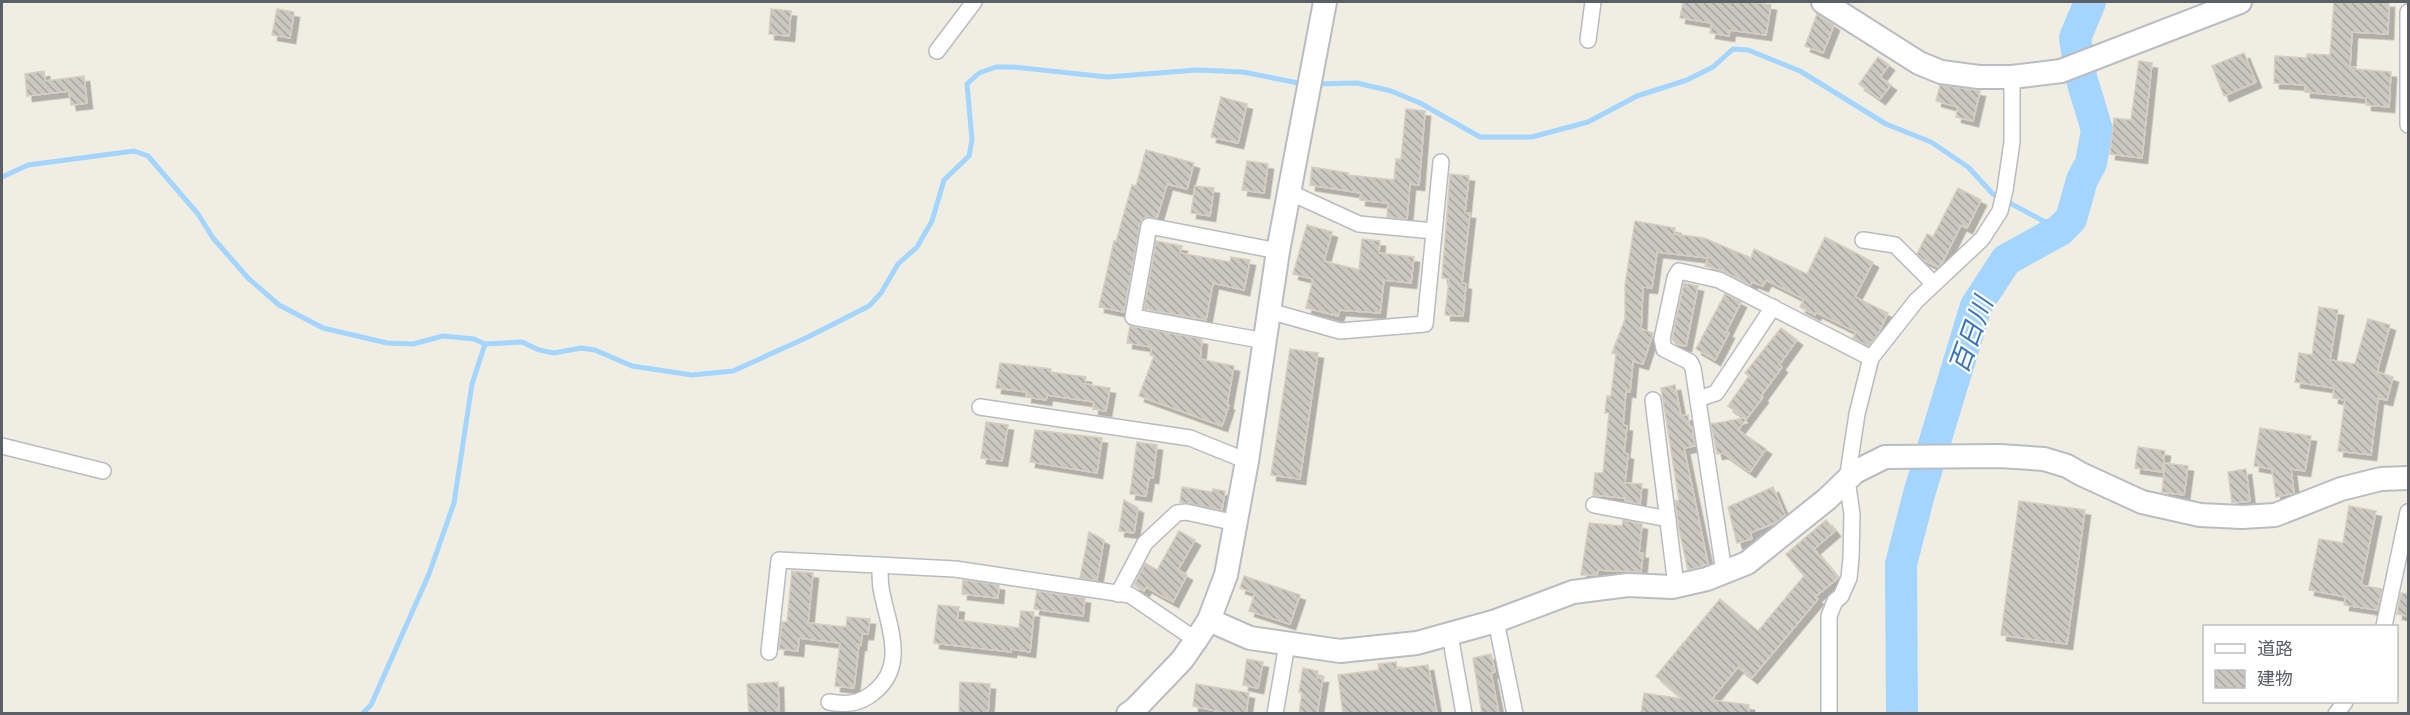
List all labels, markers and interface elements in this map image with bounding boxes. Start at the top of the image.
water label: 百日川 [1940,289,2003,378]
legend [2203,625,2398,703]
text: 道路 [2257,636,2293,662]
text: 建物 [2257,666,2293,692]

